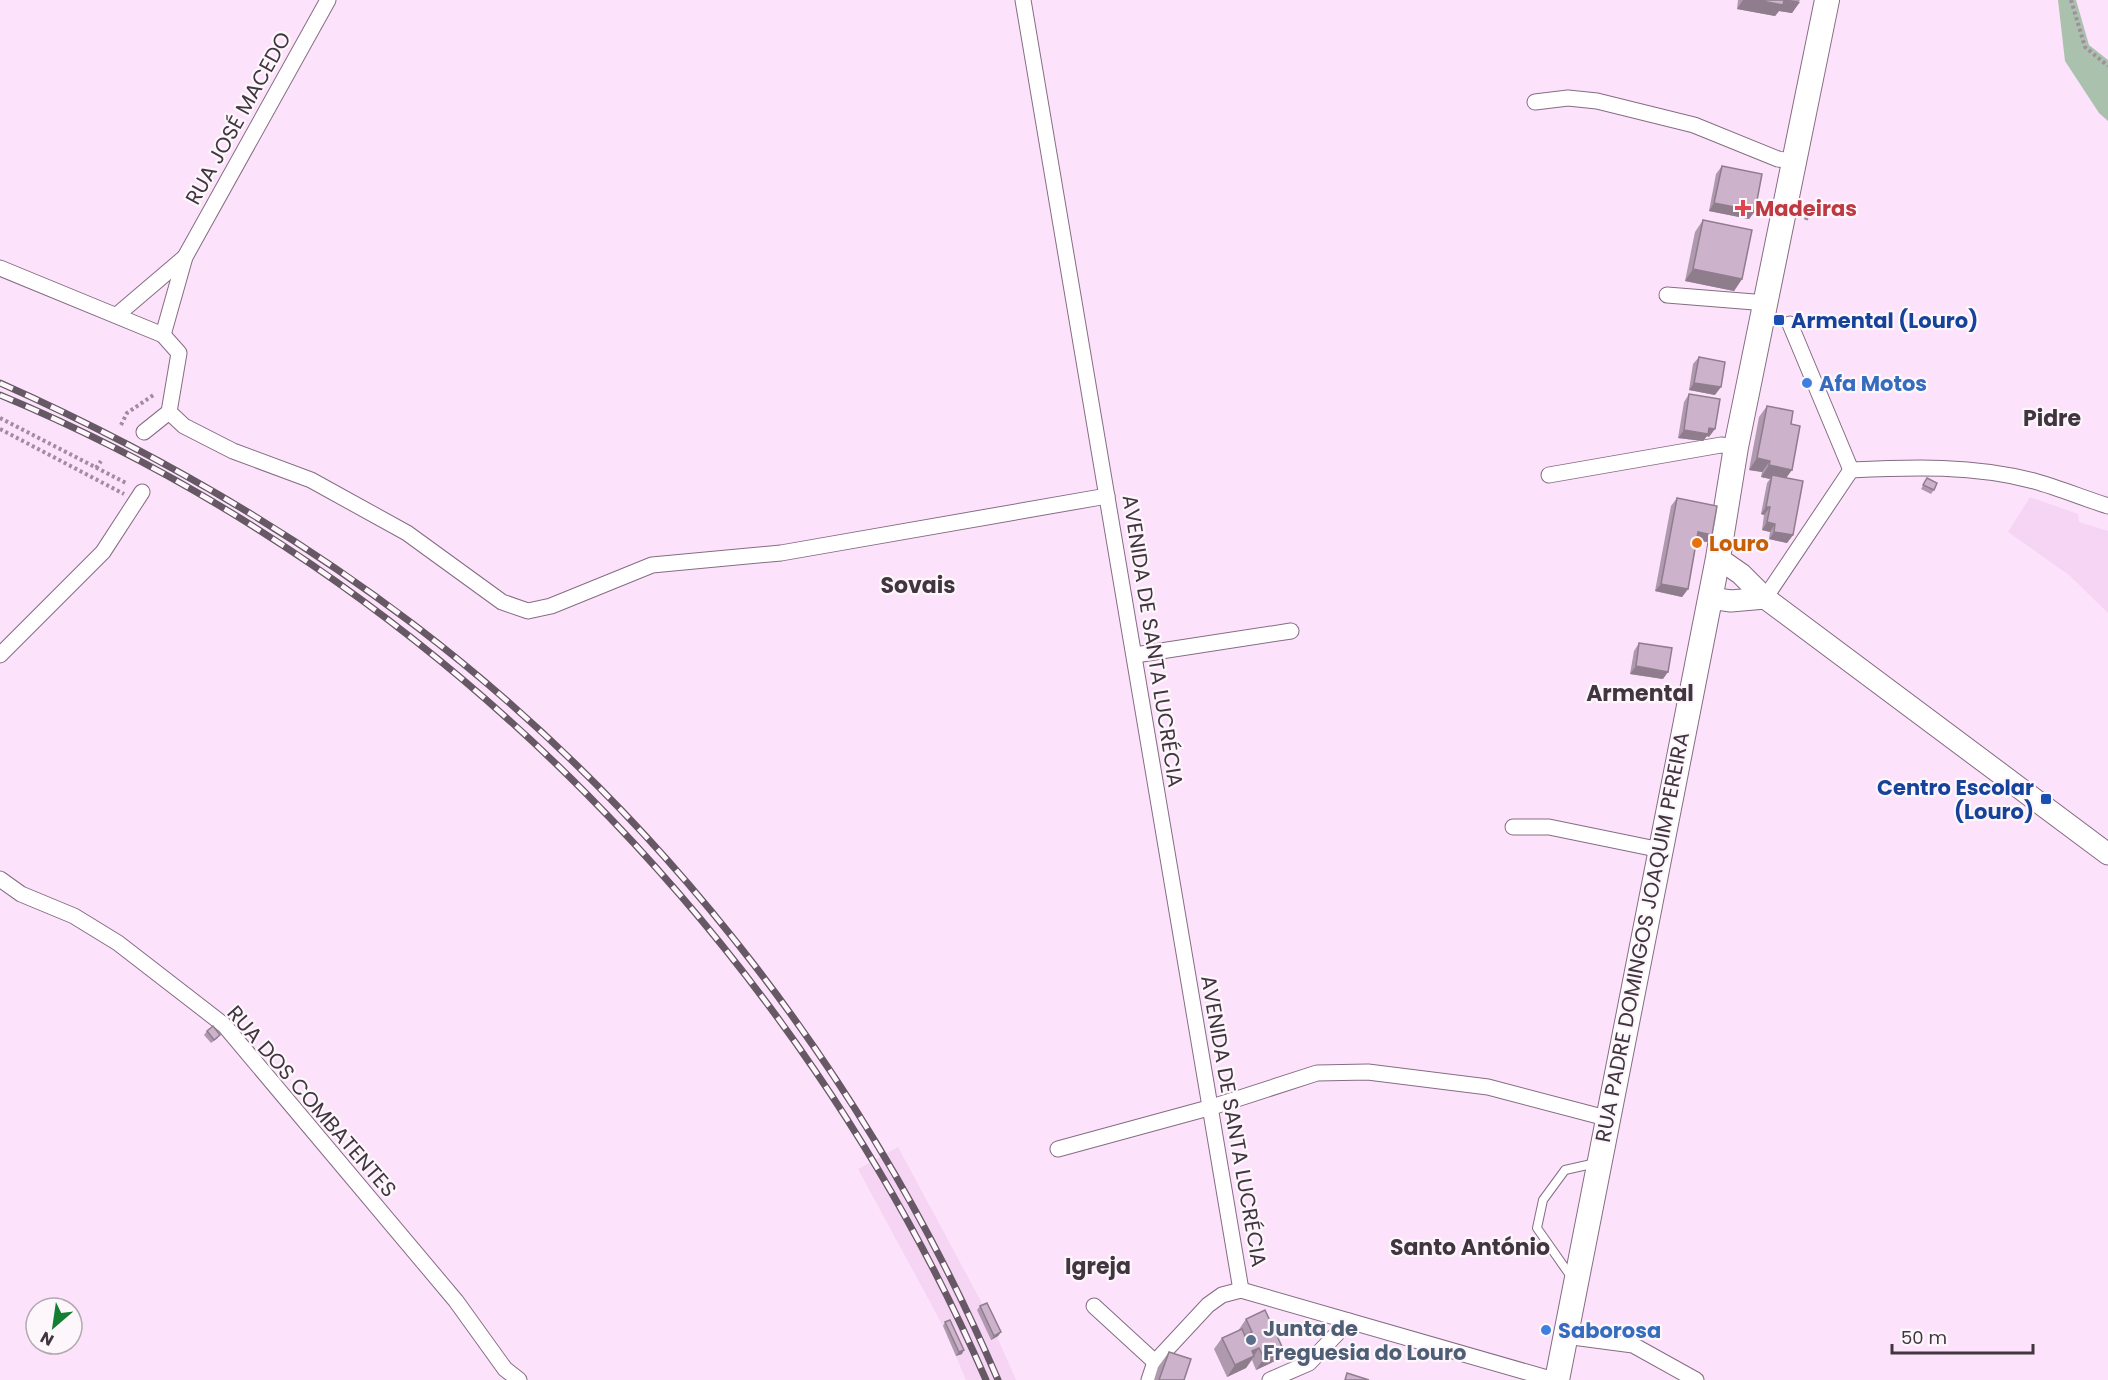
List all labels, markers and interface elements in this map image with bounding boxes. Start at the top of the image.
street label: RUA JOSÉ MACEDO [178,26,298,210]
place label: Madeiras [1755,194,1857,223]
marker: Madeiras [1736,201,1750,215]
place label: Armental (Louro) [1791,306,1978,335]
marker: Armental (Louro) [1772,313,1786,327]
place label: Afa Motos [1819,369,1927,398]
marker: Afa Motos [1800,376,1814,390]
district label: Pidre [2023,403,2081,434]
street label: AVENIDA DE SANTA LUCRÉCIA [1116,493,1190,789]
place label: Louro [1709,529,1769,558]
marker: Louro [1690,536,1704,550]
district label: Sovais [880,570,956,601]
district label: Armental [1586,678,1694,709]
street label: RUA PADRE DOMINGOS JOAQUIM PEREIRA [1588,730,1696,1144]
place label: Centro Escolar (Louro) [1877,773,2034,826]
marker: Centro Escolar (Louro) [2039,792,2053,806]
street label: AVENIDA DE SANTA LUCRÉCIA [1194,973,1274,1269]
street label: RUA DOS COMBATENTES [221,999,403,1203]
district label: Santo António [1390,1232,1550,1263]
district label: Igreja [1065,1251,1131,1282]
north arrow [24,1296,84,1356]
place label: Junta de Freguesia do Louro [1263,1314,1466,1367]
place label: Saborosa [1558,1316,1661,1345]
scale bar [1892,1317,2033,1355]
marker: Saborosa [1539,1323,1553,1337]
text: 50 m [1901,1325,1947,1350]
text: N [36,1326,58,1352]
marker: Junta de Freguesia do Louro [1244,1333,1258,1347]

